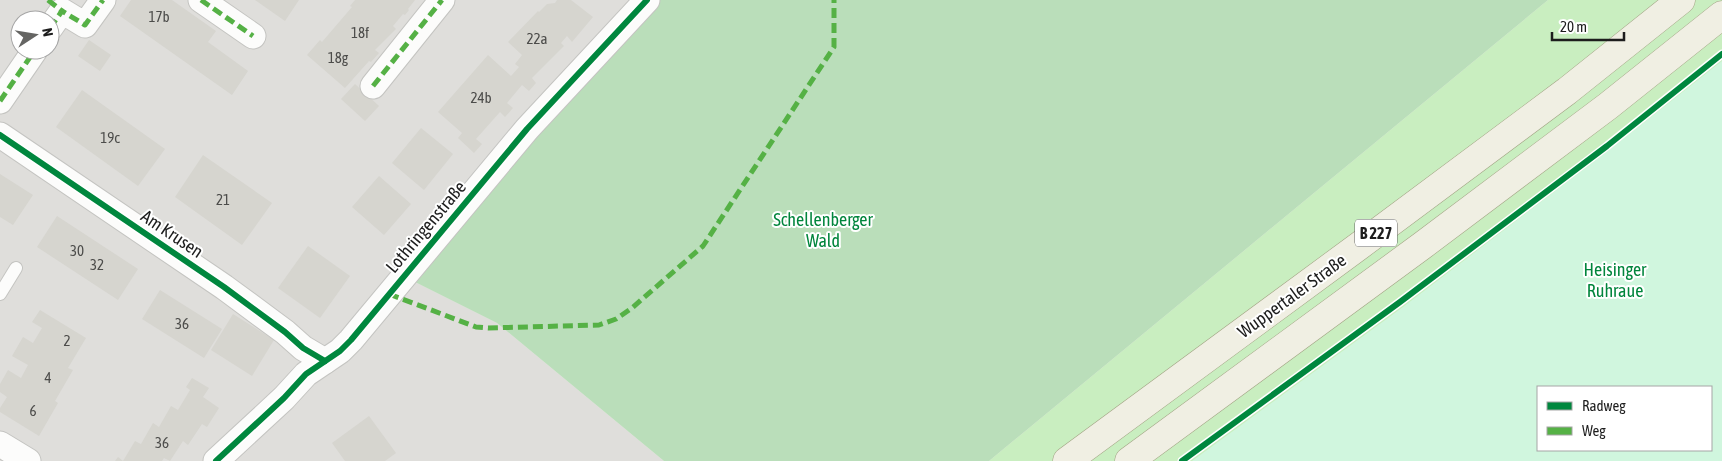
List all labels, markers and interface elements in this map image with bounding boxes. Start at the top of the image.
house number: 17b [148,8,170,25]
north arrow [10,10,60,60]
scale bar [1552,10,1624,42]
text: 20 m [1560,18,1587,35]
house number: 18f [351,24,369,41]
text: N [39,27,56,38]
house number: 22a [526,30,548,47]
house number: 18g [328,49,349,66]
house number: 24b [470,89,492,106]
house number: 19c [100,129,120,146]
street label: Lothringenstraße [381,177,470,277]
house number: 21 [216,191,230,208]
street label: Am Krusen [137,205,207,262]
park label: Schellenberger Wald [773,209,874,251]
road number: B 227 [1355,220,1397,247]
house number: 30 [70,242,84,259]
street label: Wuppertaler Straße [1233,249,1350,342]
house number: 32 [90,256,104,273]
park label: Heisinger Ruhraue [1584,259,1647,301]
house number: 36 [175,315,189,332]
house number: 2 [63,332,71,349]
house number: 4 [44,369,52,386]
legend [1537,386,1712,451]
text: Radweg [1582,397,1626,414]
house number: 6 [29,402,37,419]
text: Weg [1582,422,1606,439]
house number: 36 [155,434,169,451]

